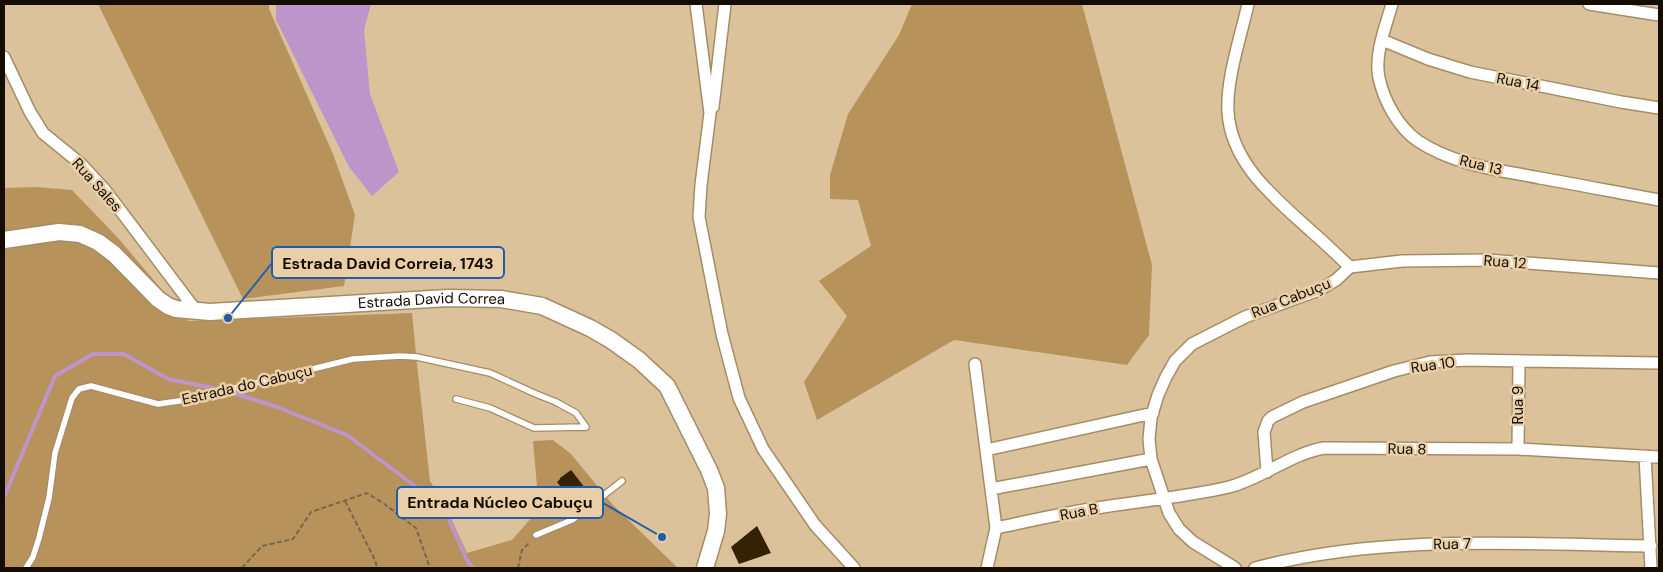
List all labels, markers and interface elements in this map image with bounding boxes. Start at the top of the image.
street label: Rua 14 [1495,68,1541,96]
street label: Rua 13 [1458,150,1504,180]
street label: Rua Sales [68,154,126,216]
callout: Estrada David Correia, 1743 [272,247,504,278]
street label: Rua 12 [1483,251,1527,273]
text: Estrada David Correia, 1743 [282,253,494,274]
street label: Rua Cabuçu [1248,273,1334,323]
street label: Estrada David Correa [357,288,505,313]
street label: Rua 10 [1410,352,1456,378]
street label: Estrada do Cabuçu [180,360,314,410]
street label: Rua 9 [1508,385,1528,425]
street label: Rua 8 [1387,439,1427,459]
callout: Entrada Núcleo Cabuçu [397,487,603,518]
text: Entrada Núcleo Cabuçu [407,492,593,513]
street label: Rua B [1058,498,1100,526]
street label: Rua 7 [1433,534,1471,554]

